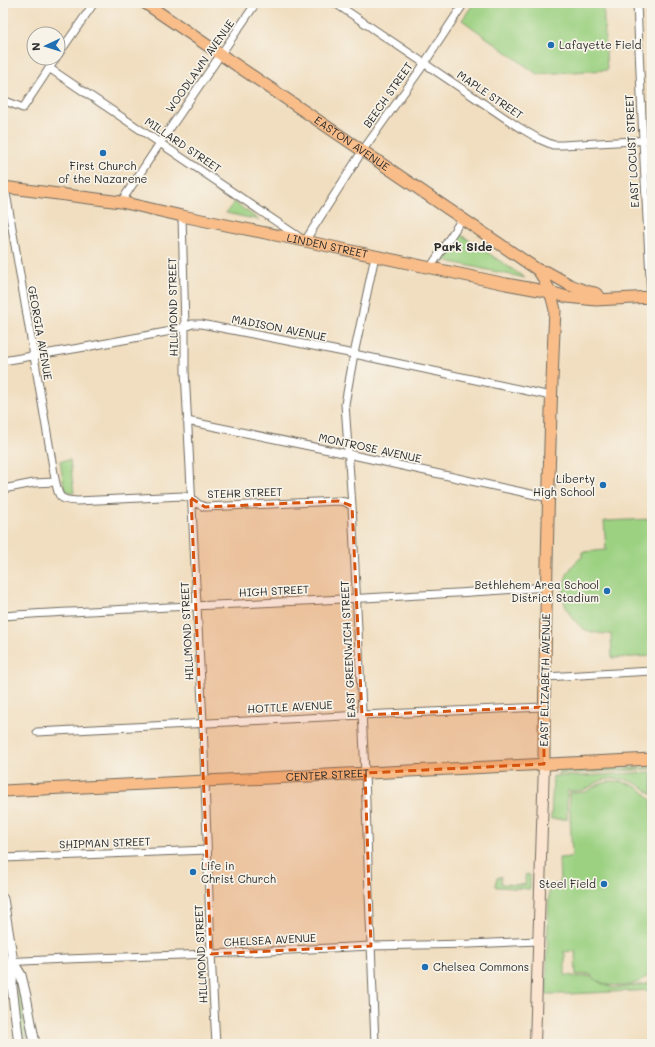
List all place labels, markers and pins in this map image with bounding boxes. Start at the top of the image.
place label: Lafayette Field [559,37,641,52]
marker: Lafayette Field [546,40,556,50]
marker: First Church of the Nazarene [98,148,108,158]
place label: First Church of the Nazarene [59,158,148,186]
place label: Liberty High School [533,471,595,499]
marker: Liberty High School [598,480,608,490]
place label: Bethlehem Area School District Stadium [474,577,599,605]
marker: Bethlehem Area School District Stadium [602,586,612,596]
place label: Life in Christ Church [201,858,276,886]
marker: Life in Christ Church [188,867,198,877]
place label: Steel Field [539,876,596,891]
marker: Steel Field [599,879,609,889]
place label: Chelsea Commons [433,959,529,974]
marker: Chelsea Commons [420,962,430,972]

